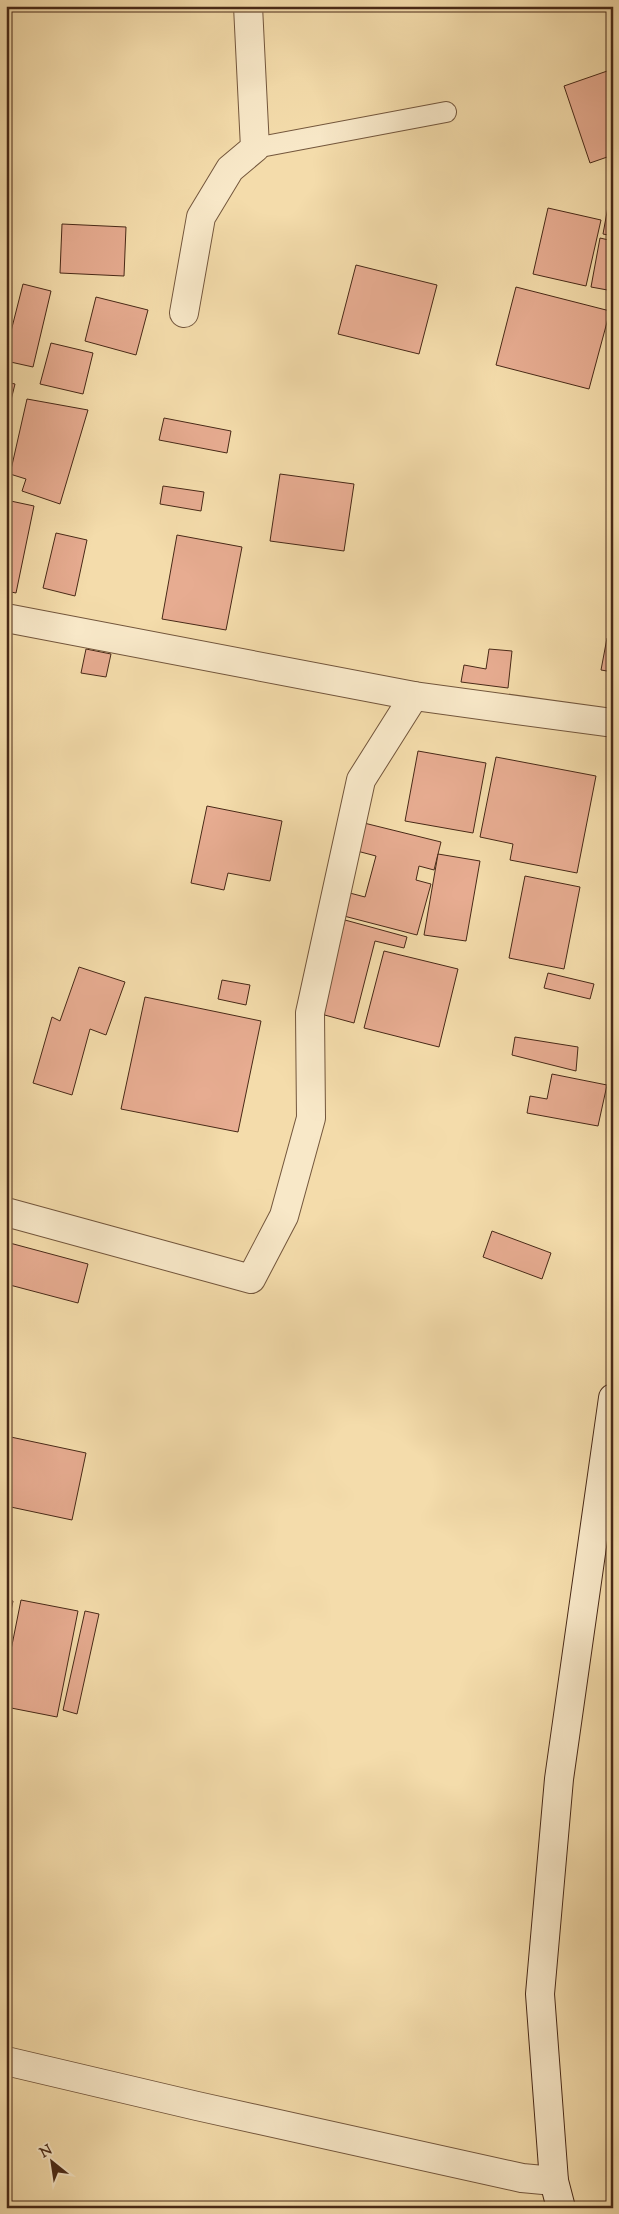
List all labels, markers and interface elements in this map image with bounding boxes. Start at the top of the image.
north arrow [28,2136,78,2186]
text: N [37,2141,56,2164]

